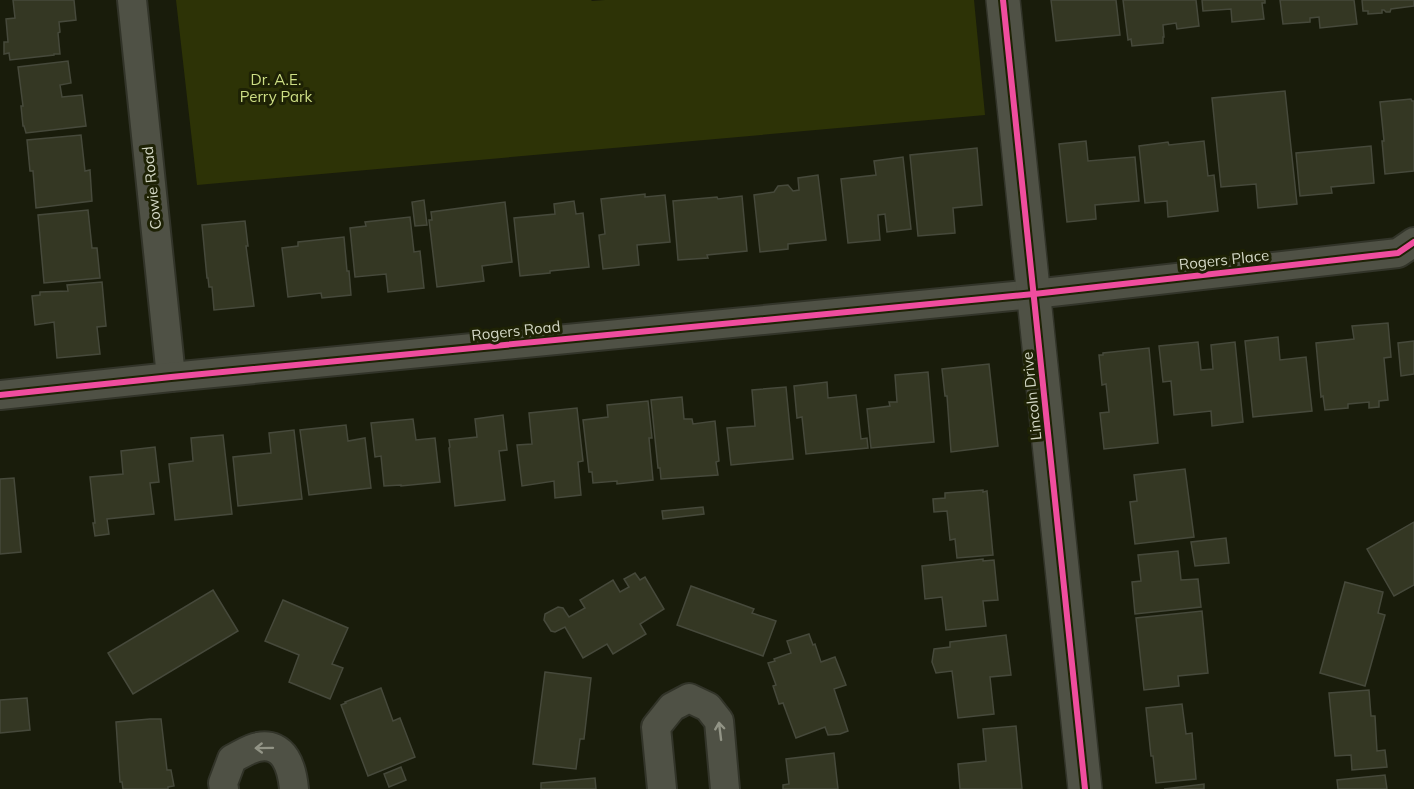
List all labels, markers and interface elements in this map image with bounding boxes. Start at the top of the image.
park label: Dr. A.E. Perry Park [240,70,312,106]
street label: Cowie Road [138,145,165,231]
street label: Rogers Place [1178,245,1270,274]
street label: Rogers Road [470,316,561,345]
street label: Lincoln Drive [1017,351,1046,441]
one-way arrow [714,721,725,741]
one-way arrow [255,742,274,754]

